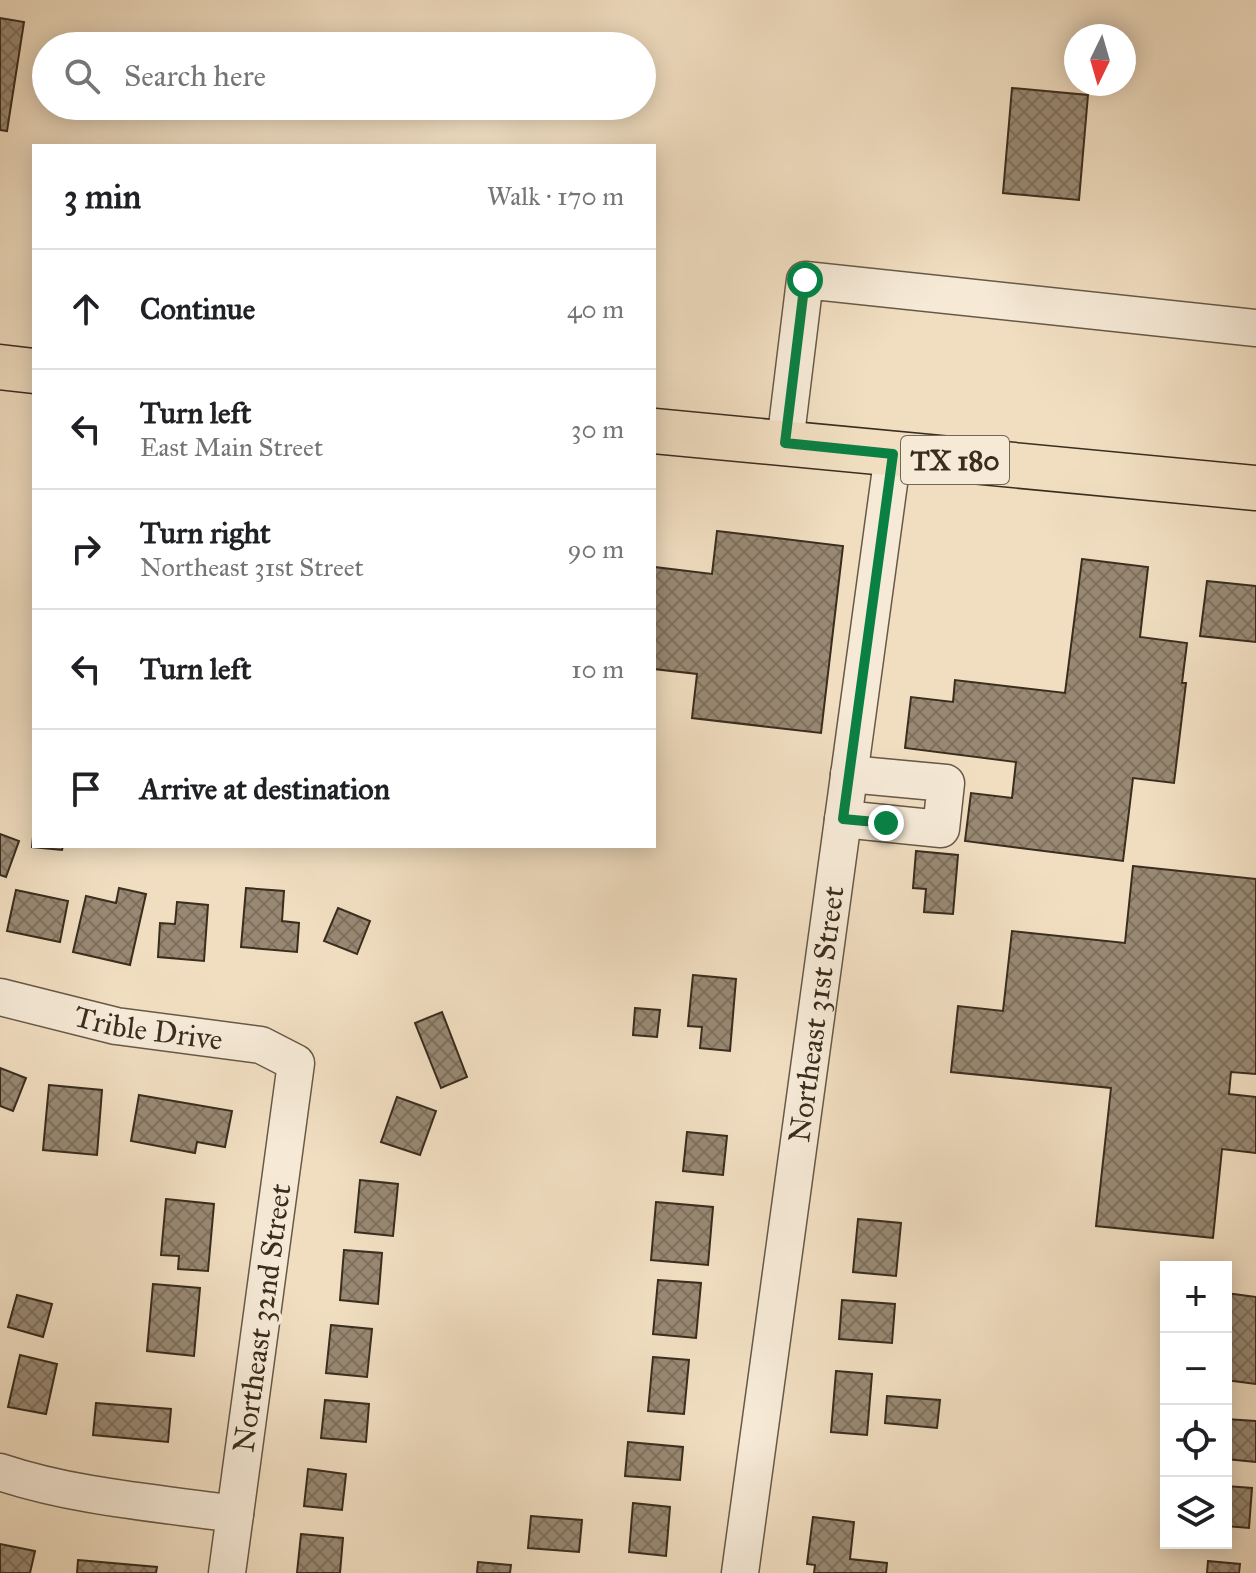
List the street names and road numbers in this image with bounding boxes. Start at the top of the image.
road number: TX 180 [901,436,1009,484]
street label: Northeast 31st Street [781,883,852,1145]
street label: Trible Drive [70,998,225,1058]
street label: Northeast 32nd Street [225,1181,299,1455]

